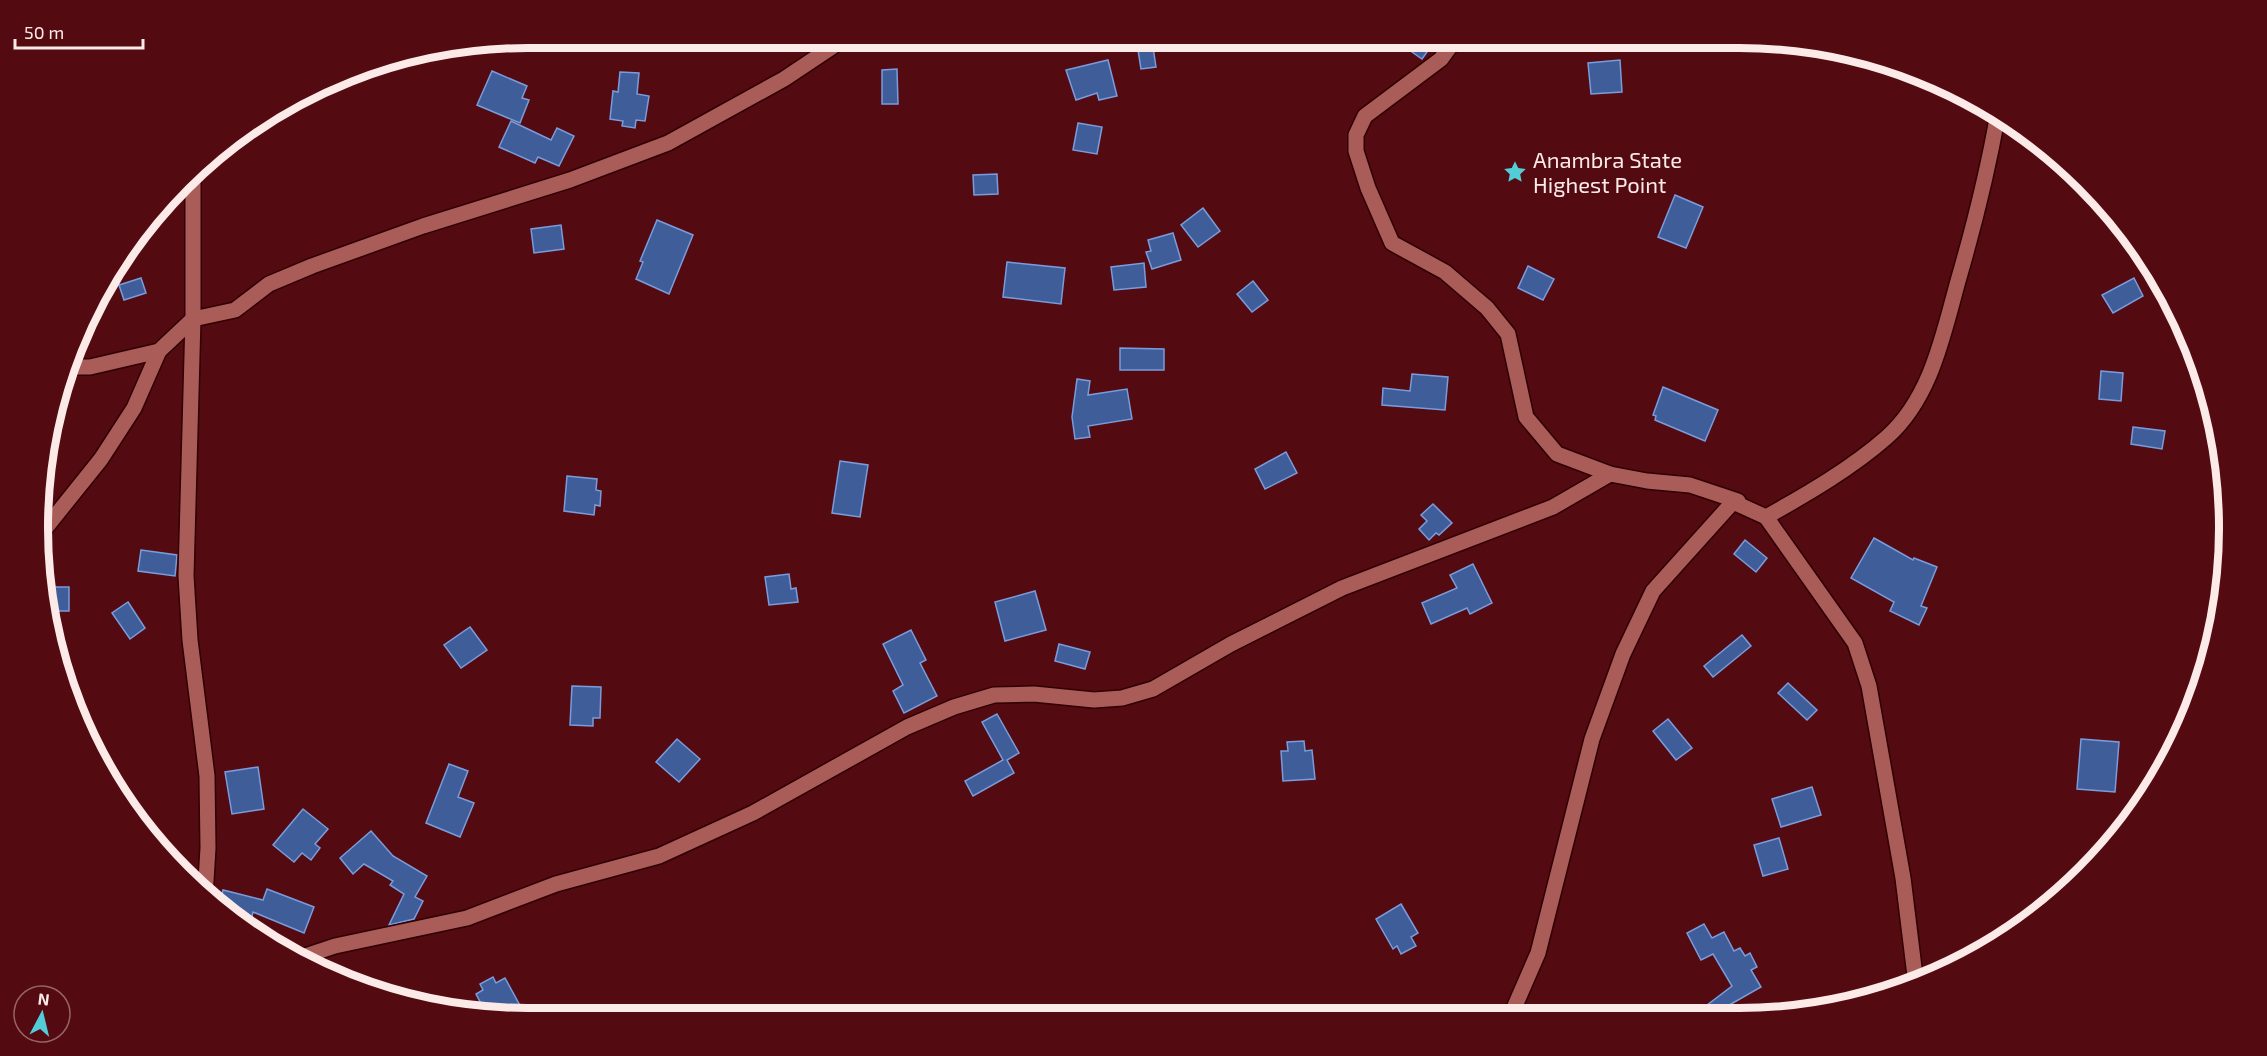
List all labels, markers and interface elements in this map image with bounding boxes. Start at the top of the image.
scale bar [15,12,142,50]
text: 50 m [24,21,64,43]
place label: Anambra State Highest Point [1533,146,1682,197]
place icon: Anambra State Highest Point [1502,159,1528,185]
north arrow [12,984,72,1044]
text: N [37,988,51,1009]

